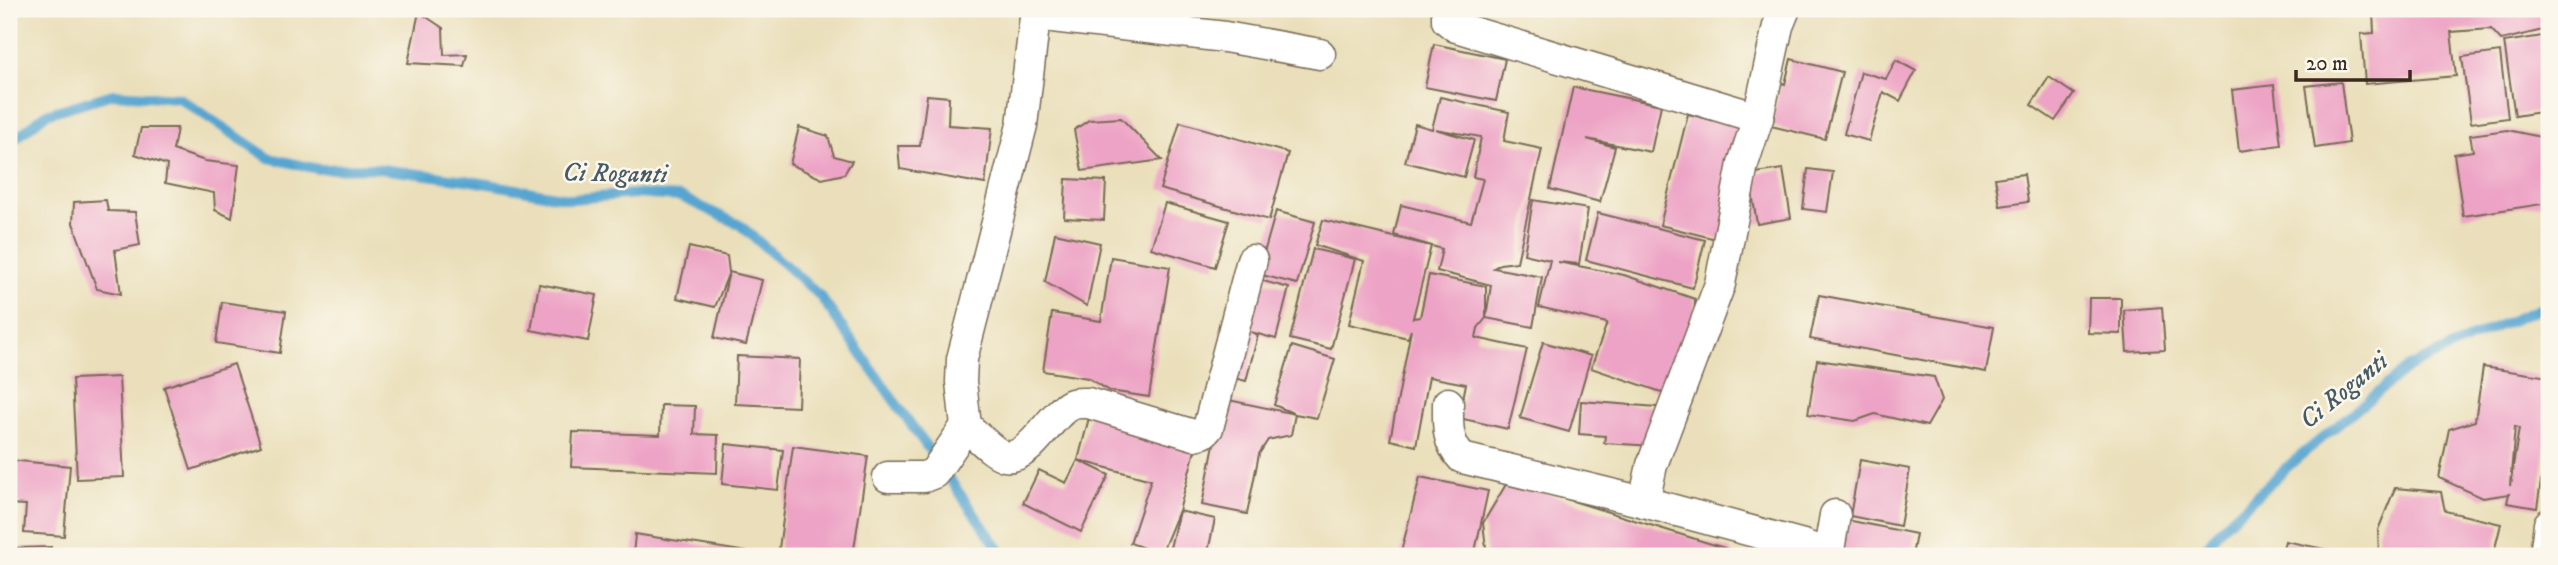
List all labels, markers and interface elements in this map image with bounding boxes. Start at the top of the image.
scale bar [2296,38,2409,82]
text: 20 m [2306,51,2348,77]
water label: Ci Roganti [562,157,670,191]
water label: Ci Roganti [2293,344,2397,437]

